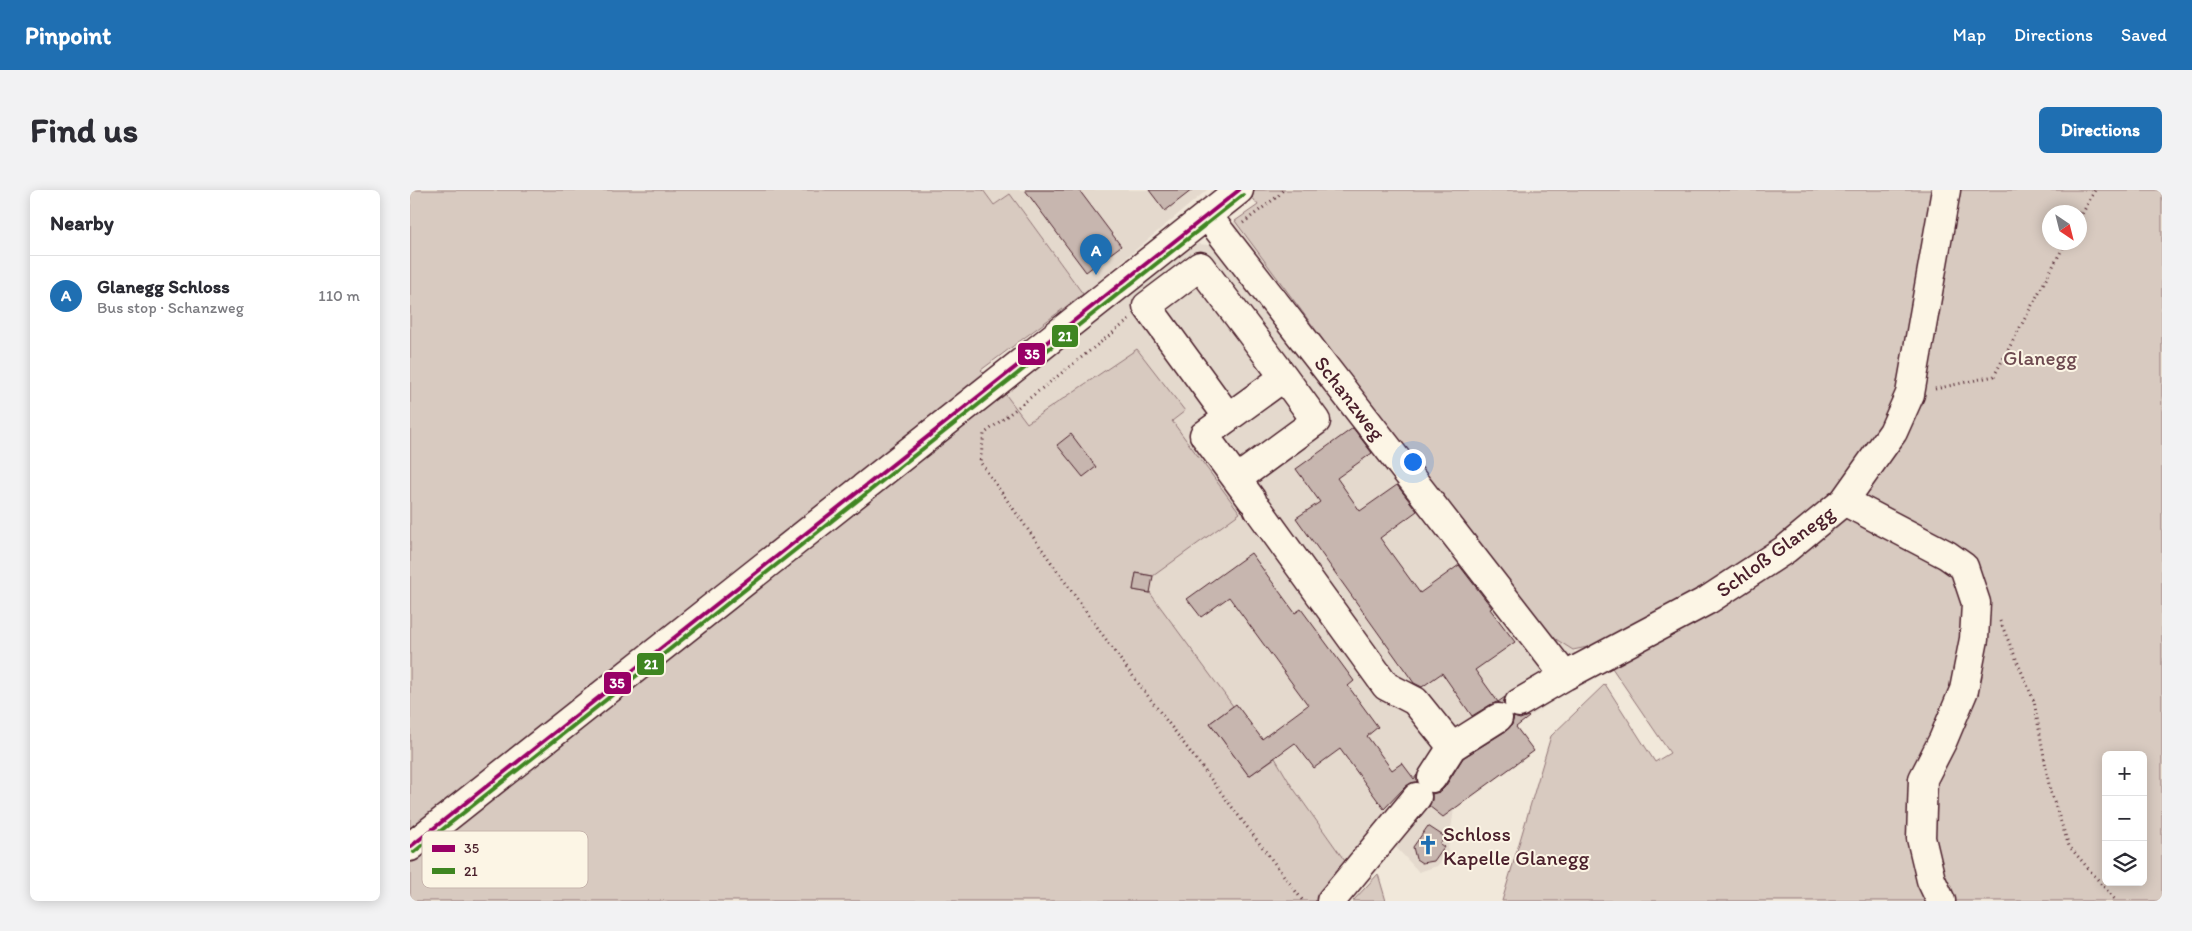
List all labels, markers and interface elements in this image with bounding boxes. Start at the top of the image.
text: Pinpoint [25,21,111,50]
text: Map [1953,24,1986,46]
text: Directions [2014,24,2093,46]
text: Saved [2121,24,2167,46]
button: Directions [2039,107,2162,153]
text: Find us [30,109,138,151]
north arrow [2042,205,2087,250]
text: Nearby [50,210,114,235]
pin: A [1080,234,1112,275]
text: Glanegg Schloss [97,275,230,298]
text: A [61,286,71,305]
text: 110 m [318,286,360,305]
text: Bus stop · Schanzweg [97,298,244,317]
line badge: 21 [1051,324,1079,348]
text: 21 [1058,328,1072,345]
line badge: 35 [1017,342,1046,366]
park label: Glanegg [2003,345,2077,370]
text: 35 [1025,346,1040,363]
street label: Schanzweg [1309,351,1391,445]
your location [1400,449,1426,475]
street label: Schloß Glanegg [1711,500,1839,602]
line badge: 21 [636,652,665,676]
text: 21 [644,656,658,673]
line badge: 35 [603,671,632,695]
text: 35 [610,675,625,692]
map controls [2102,751,2147,886]
button: + [2102,751,2147,796]
button: − [2102,796,2147,841]
place label: Schloss Kapelle Glanegg [1443,821,1589,870]
legend [422,831,588,888]
church icon: Schloss Kapelle Glanegg [1417,834,1439,856]
text: 35 [464,840,479,857]
button: layers [2102,841,2147,886]
text: 21 [464,863,478,880]

